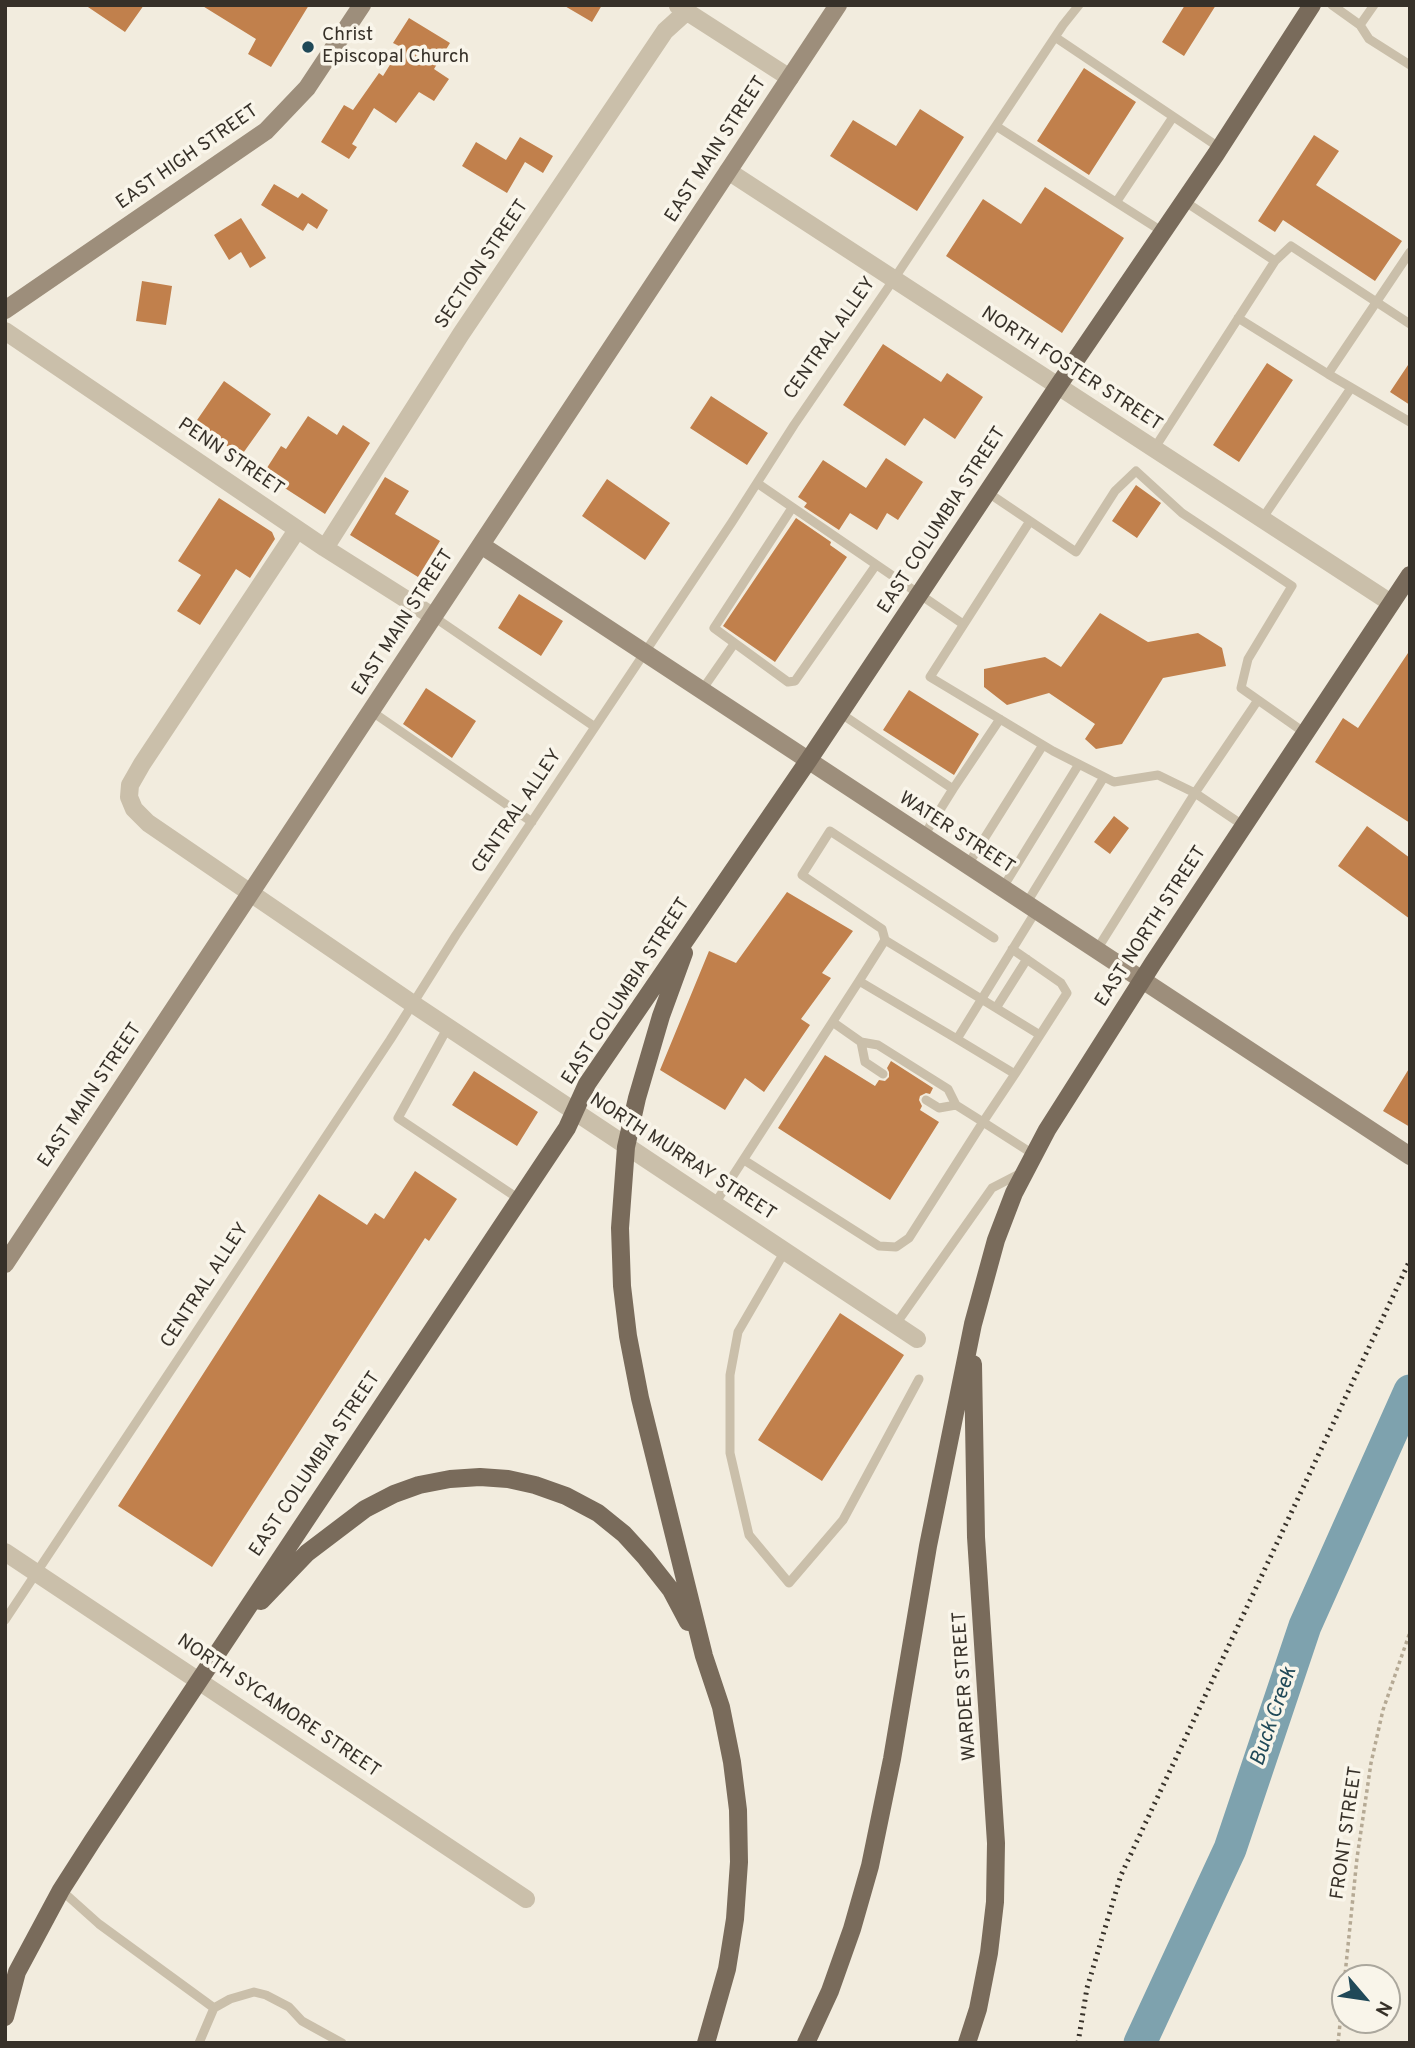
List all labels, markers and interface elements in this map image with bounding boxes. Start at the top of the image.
place label: Christ Episcopal Church [322,25,469,69]
marker: Christ Episcopal Church [300,39,316,55]
street label: EAST MAIN STREET [661,73,773,227]
street label: EAST HIGH STREET [113,100,263,216]
street label: SECTION STREET [431,196,535,334]
street label: CENTRAL ALLEY [780,273,882,405]
street label: NORTH FOSTER STREET [976,303,1166,437]
street label: PENN STREET [173,414,287,502]
street label: EAST COLUMBIA STREET [874,423,1012,619]
street label: EAST MAIN STREET [348,546,460,700]
street label: CENTRAL ALLEY [468,746,568,878]
street label: WATER STREET [894,788,1018,880]
street label: EAST NORTH STREET [1091,842,1213,1012]
street label: EAST COLUMBIA STREET [558,894,696,1090]
street label: EAST MAIN STREET [34,1019,148,1173]
street label: NORTH MURRAY STREET [585,1089,779,1227]
street label: CENTRAL ALLEY [157,1219,255,1353]
street label: EAST COLUMBIA STREET [246,1368,386,1562]
street label: WARDER STREET [949,1610,983,1762]
street label: NORTH SYCAMORE STREET [172,1630,384,1784]
water label: Buck Creek [1246,1664,1304,1770]
street label: FRONT STREET [1327,1765,1369,1901]
north arrow [1331,1964,1401,2034]
text: N [1369,1996,1396,2020]

